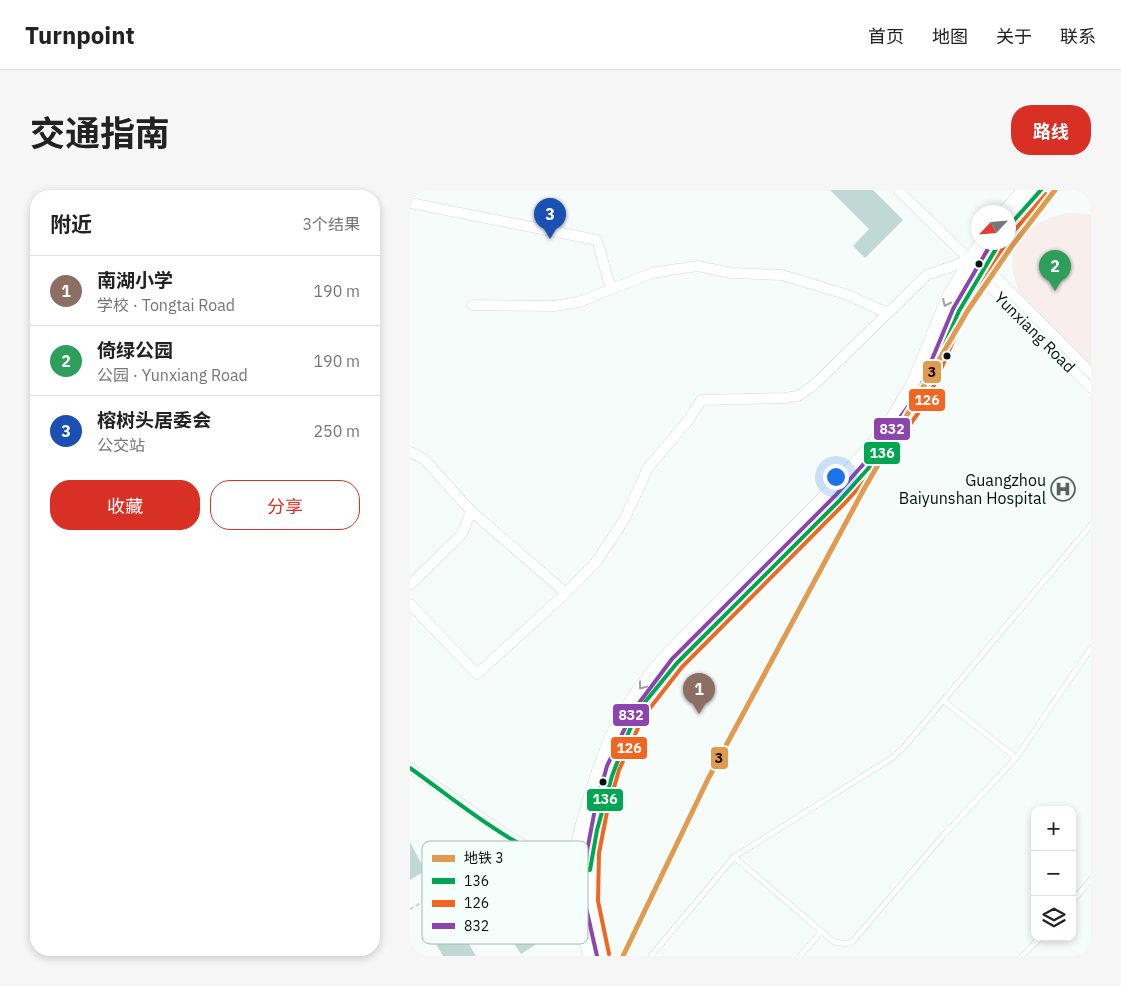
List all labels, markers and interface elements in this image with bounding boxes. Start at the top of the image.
text: Turnpoint [25,19,135,51]
text: 首页 [868,25,904,48]
text: 地图 [932,25,968,48]
text: 关于 [996,25,1032,48]
text: 联系 [1060,25,1096,48]
button: 路线 [1011,105,1091,155]
text: 交通指南 [30,110,170,156]
pin: 3 [534,198,566,239]
north arrow [971,205,1016,250]
text: 附近 [50,210,92,238]
text: 3个结果 [302,214,360,234]
pin: 2 [1039,250,1071,291]
unlabelled marker [974,259,984,269]
text: 南湖小学 [97,268,173,292]
text: 1 [61,281,71,301]
text: 190 m [313,281,360,301]
street label: Yunxiang Road [990,287,1080,377]
text: 学校 · Tongtai Road [97,295,235,315]
one-way arrow [942,298,953,307]
text: 倚绿公园 [97,338,173,362]
text: 2 [61,351,71,371]
text: 190 m [313,351,360,371]
unlabelled marker [942,351,952,361]
line badge: 3 [922,360,942,384]
text: 3 [928,363,936,381]
text: 公园 · Yunxiang Road [97,365,248,385]
line badge: 126 [908,388,946,412]
text: 126 [914,391,940,409]
text: 榕树头居委会 [97,408,211,432]
line badge: 832 [873,417,911,441]
text: 832 [879,420,905,438]
text: 3 [61,421,71,441]
text: 250 m [313,421,360,441]
text: 公交站 [97,435,145,455]
line badge: 136 [863,441,901,465]
text: 136 [869,444,895,462]
your location [823,464,849,490]
place label: Guangzhou Baiyunshan Hospital [899,470,1046,508]
hospital icon: Guangzhou Baiyunshan Hospital [1050,476,1076,502]
button: 收藏 [50,480,200,530]
button: 分享 [210,480,360,530]
pin: 1 [683,673,715,714]
one-way arrow [639,680,648,690]
line badge: 832 [612,703,650,727]
text: 832 [618,706,644,724]
line badge: 126 [610,736,648,760]
text: 126 [616,739,642,757]
line badge: 3 [710,746,729,770]
text: 3 [715,749,723,767]
unlabelled marker [598,777,608,787]
line badge: 136 [586,788,624,812]
text: 136 [592,790,618,808]
map controls [1031,806,1076,941]
button: + [1031,806,1076,851]
legend [422,841,588,944]
text: 地铁 3 [464,849,504,867]
button: − [1031,851,1076,896]
text: 136 [464,872,489,890]
text: 126 [464,894,489,912]
button: layers [1031,896,1076,941]
text: 832 [464,917,489,935]

